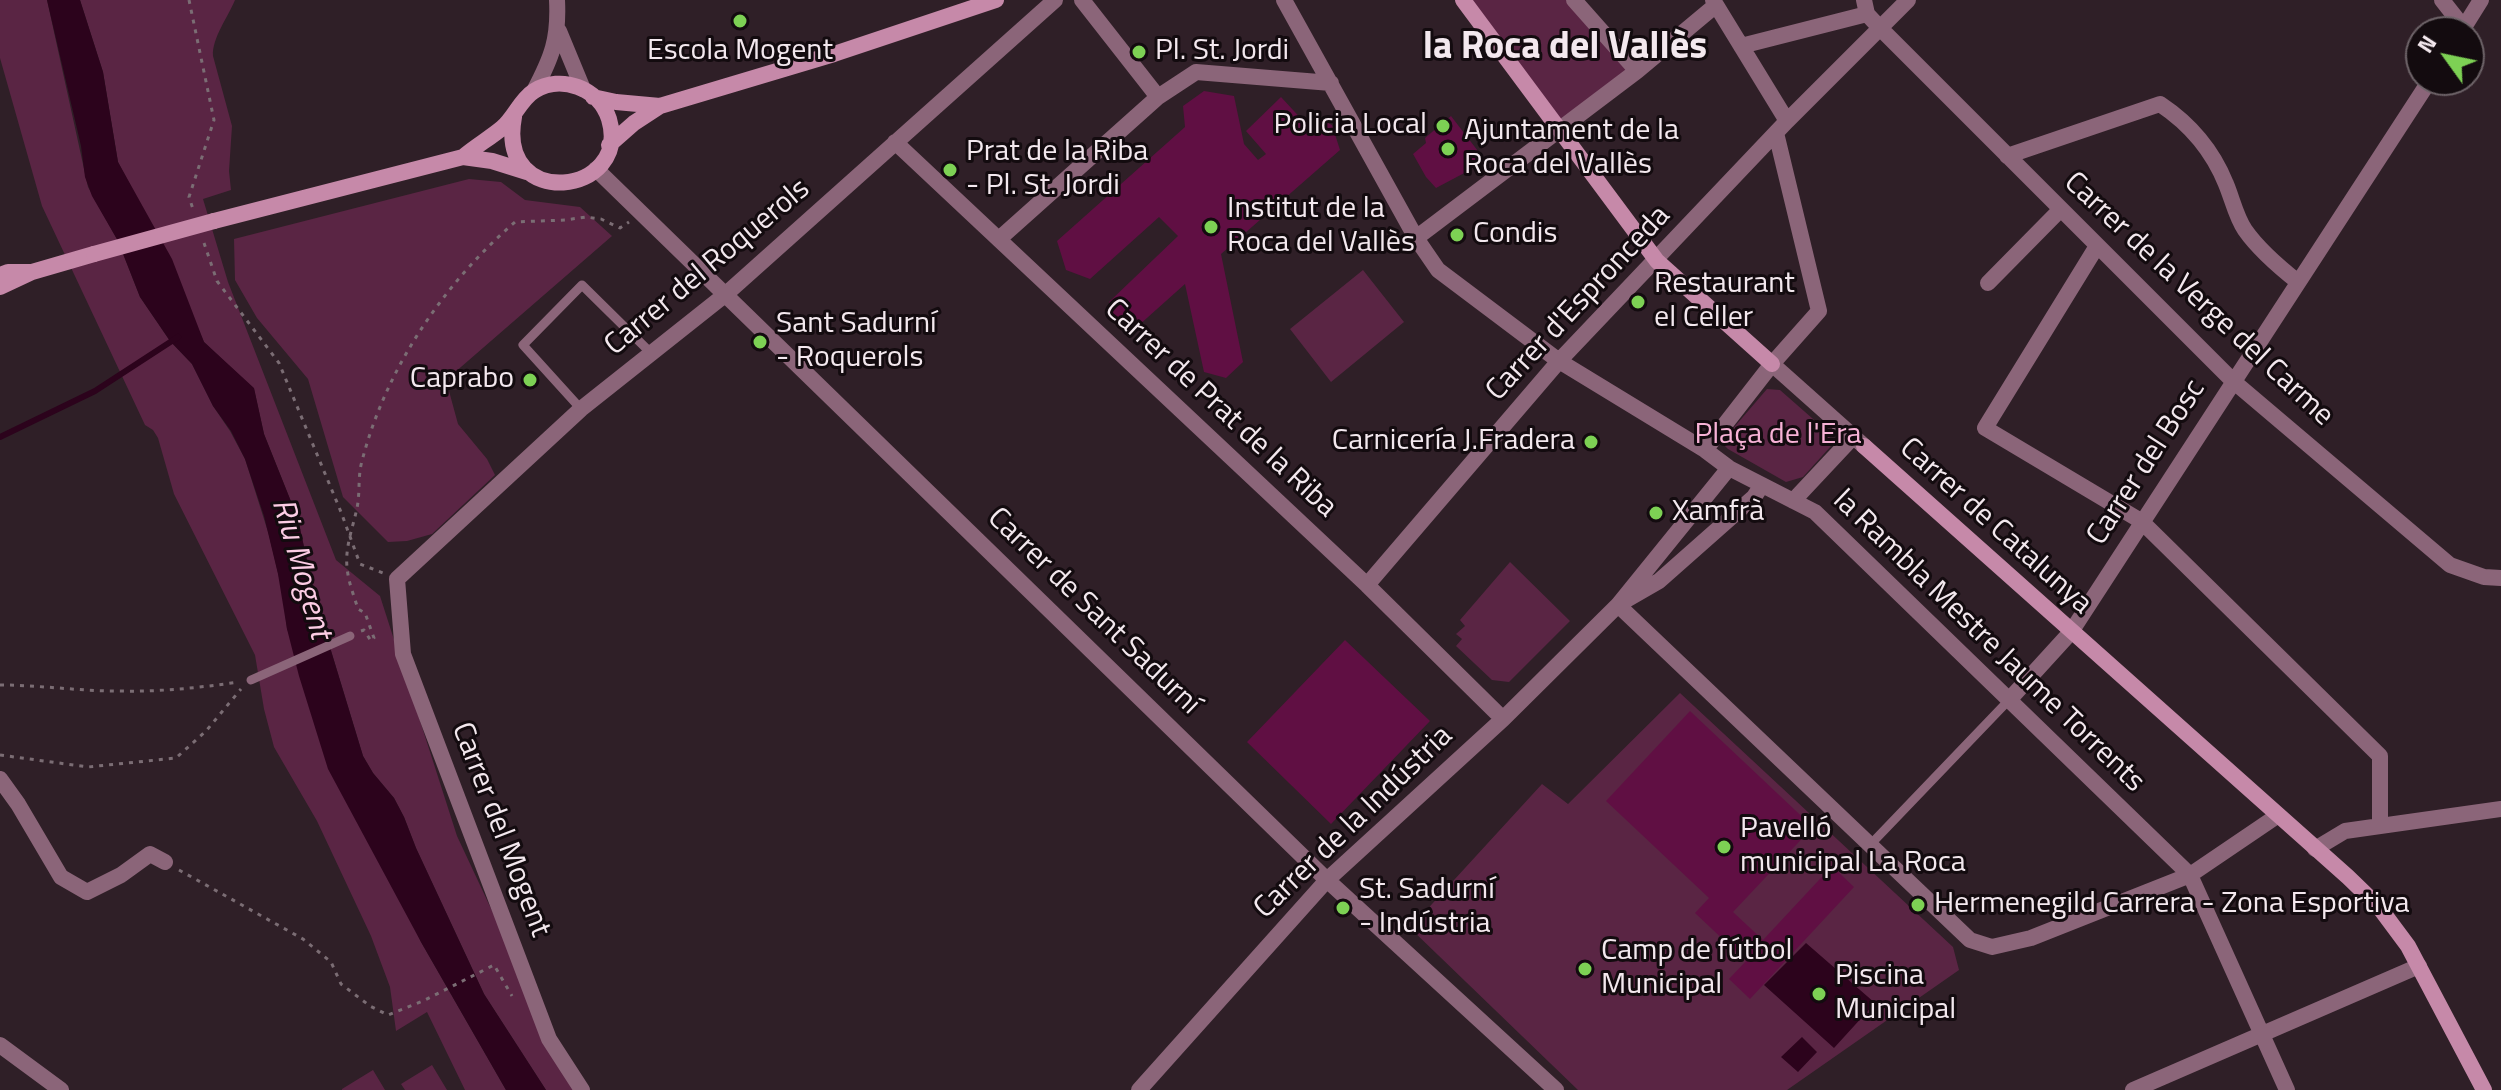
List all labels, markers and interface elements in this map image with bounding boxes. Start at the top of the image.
marker: Escola Mogent [731,12,749,30]
north arrow [2405,16,2485,96]
district label: la Roca del Vallès [1423,26,1707,72]
text: N [2408,28,2445,60]
place label: Escola Mogent [647,34,833,70]
place label: Pl. St. Jordi [1155,34,1289,70]
marker: Pl. St. Jordi [1130,43,1148,61]
place label: Policia Local [1274,108,1427,144]
place label: Ajuntament de la Roca del Vallès [1464,114,1679,184]
marker: Policia Local [1434,117,1452,135]
place label: Prat de la Riba - Pl. St. Jordi [966,135,1148,206]
marker: Ajuntament de la Roca del Vallès [1439,140,1457,158]
marker: Prat de la Riba - Pl. St. Jordi [941,161,959,179]
street label: Carrer de la Verge del Carme [2056,166,2340,434]
street label: Carrer del Roquerols [598,172,818,364]
place label: Institut de la Roca del Vallès [1227,192,1415,262]
street label: Carrer d'Espronceda [1479,199,1679,409]
place label: Condis [1473,217,1557,253]
marker: Institut de la Roca del Vallès [1202,218,1220,236]
marker: Condis [1448,226,1466,244]
place label: Restaurant el Celler [1654,267,1795,338]
street label: Carrer de Prat de la Riba [1097,292,1343,526]
marker: Restaurant el Celler [1629,293,1647,311]
place label: Sant Sadurní - Roquerols [776,307,937,378]
marker: Sant Sadurní - Roquerols [751,333,769,351]
place label: Caprabo [410,362,514,398]
marker: Caprabo [521,371,539,389]
street label: Carrer del Bosc [2080,374,2214,552]
park label: Plaça de l'Era [1694,418,1862,454]
place label: Carnicería J.Fradera [1332,424,1575,460]
street label: Carrer de Catalunya [1891,431,2099,623]
marker: Carnicería J.Fradera [1582,433,1600,451]
street label: la Rambla Mestre Jaume Torrents [1825,483,2151,801]
water label: Riu Mogent [262,495,338,643]
place label: Xamfrà [1672,495,1764,531]
street label: Carrer de Sant Sadurní [979,501,1207,723]
marker: Xamfrà [1647,504,1665,522]
street label: Carrer del Mogent [443,718,557,942]
street label: Carrer de la Indústria [1247,719,1461,927]
place label: Pavelló municipal La Roca [1740,812,1966,882]
marker: Pavelló municipal La Roca [1715,838,1733,856]
place label: St. Sadurní - Indústria [1359,873,1495,944]
place label: Hermenegild Carrera - Zona Esportiva [1934,887,2409,923]
marker: Hermenegild Carrera - Zona Esportiva [1909,896,1927,914]
marker: St. Sadurní - Indústria [1334,899,1352,917]
place label: Camp de fútbol Municipal [1601,934,1792,1004]
place label: Piscina Municipal [1835,959,1956,1030]
marker: Camp de fútbol Municipal [1576,960,1594,978]
marker: Piscina Municipal [1810,985,1828,1003]

